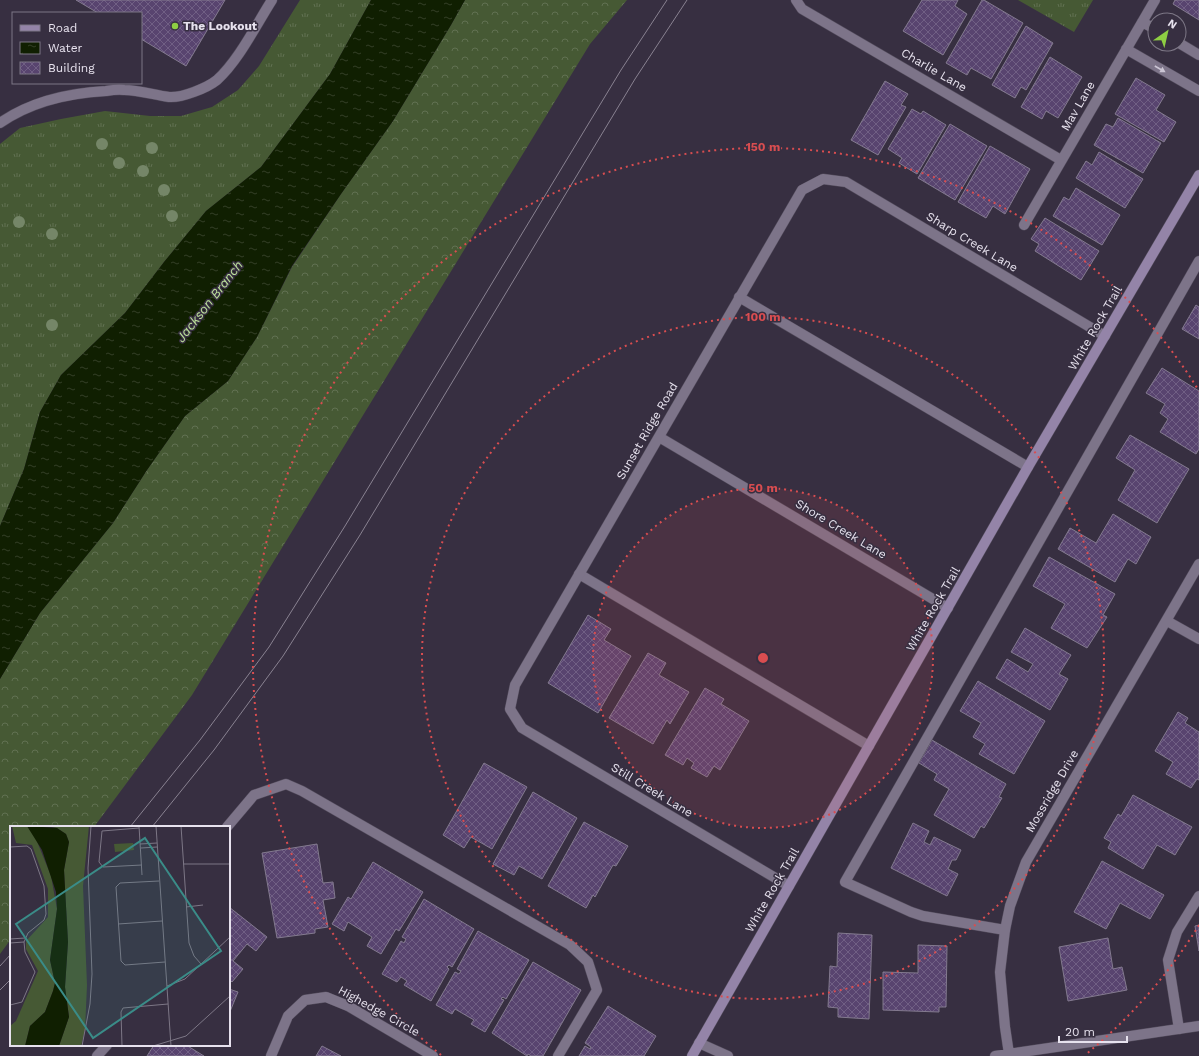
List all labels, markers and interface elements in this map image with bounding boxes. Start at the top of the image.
legend [12,12,142,84]
north arrow [1147,12,1187,52]
text: N [1165,16,1179,32]
place label: The Lookout [183,19,258,33]
text: Road [48,21,77,35]
marker: The Lookout [170,21,180,31]
text: Water [48,41,83,55]
street label: Charlie Lane [899,46,969,94]
text: Building [48,61,95,75]
one-way arrow [1154,65,1166,72]
street label: Mav Lane [1058,79,1098,133]
text: 150 m [746,140,780,154]
street label: Sharp Creek Lane [924,209,1020,275]
water label: Jackson Branch [173,257,246,345]
street label: White Rock Trail [1065,283,1125,373]
text: 100 m [745,310,781,324]
street label: Sunset Ridge Road [613,380,681,482]
text: 50 m [748,481,778,495]
street label: Shore Creek Lane [793,496,889,562]
street label: White Rock Trail [903,564,963,654]
centre of rings [756,651,770,665]
street label: Mossridge Drive [1023,747,1081,835]
street label: Still Creek Lane [609,760,695,820]
inset map [10,826,230,1046]
street label: White Rock Trail [742,845,802,935]
street label: Highedge Circle [336,983,422,1039]
scale bar [1059,1018,1127,1044]
text: 20 m [1065,1025,1095,1039]

